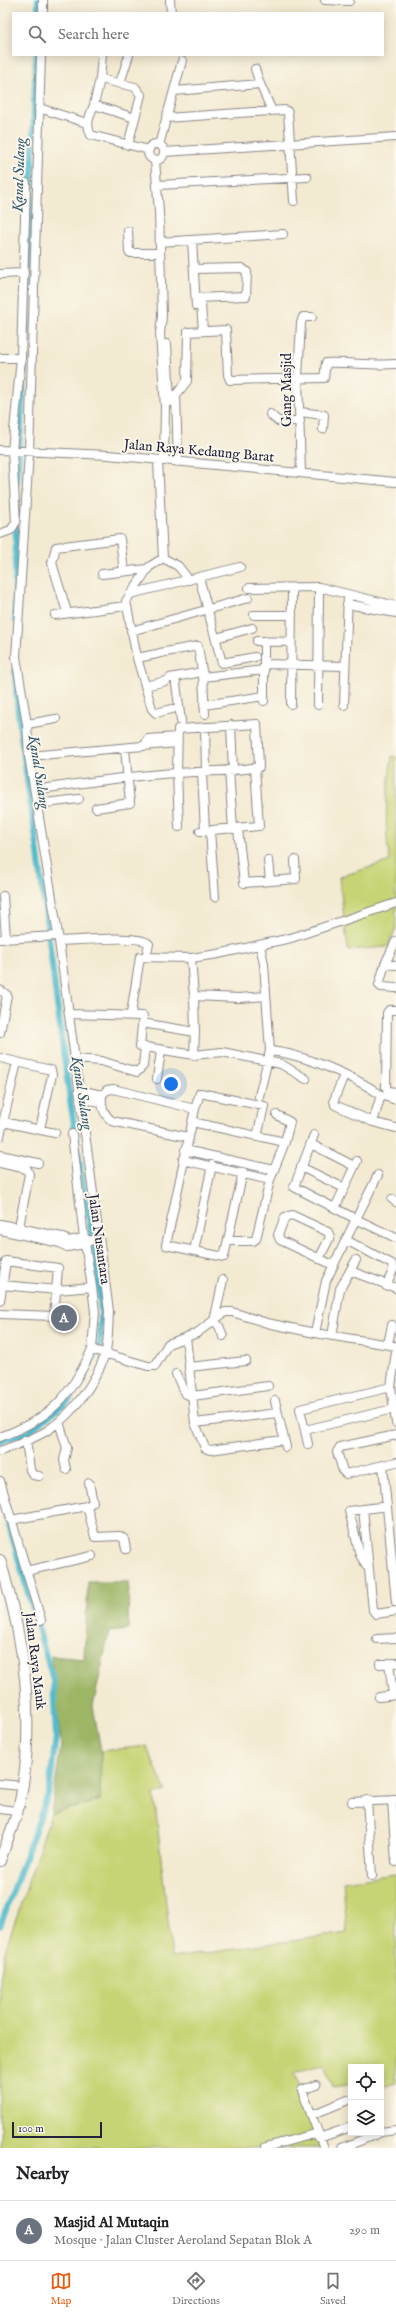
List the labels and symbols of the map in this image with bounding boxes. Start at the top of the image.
water label: Kanal Sulang [8,136,31,214]
street label: Gang Masjid [278,353,296,427]
street label: Jalan Raya Kedaung Barat [121,435,275,467]
water label: Kanal Sulang [23,733,54,812]
water label: Kanal Sulang [66,1054,97,1133]
your location [161,1074,181,1094]
street label: Jalan Nusantara [83,1191,114,1286]
pin: A [51,1303,77,1333]
street label: Jalan Raya Mauk [20,1609,50,1711]
scale bar [12,2120,102,2139]

